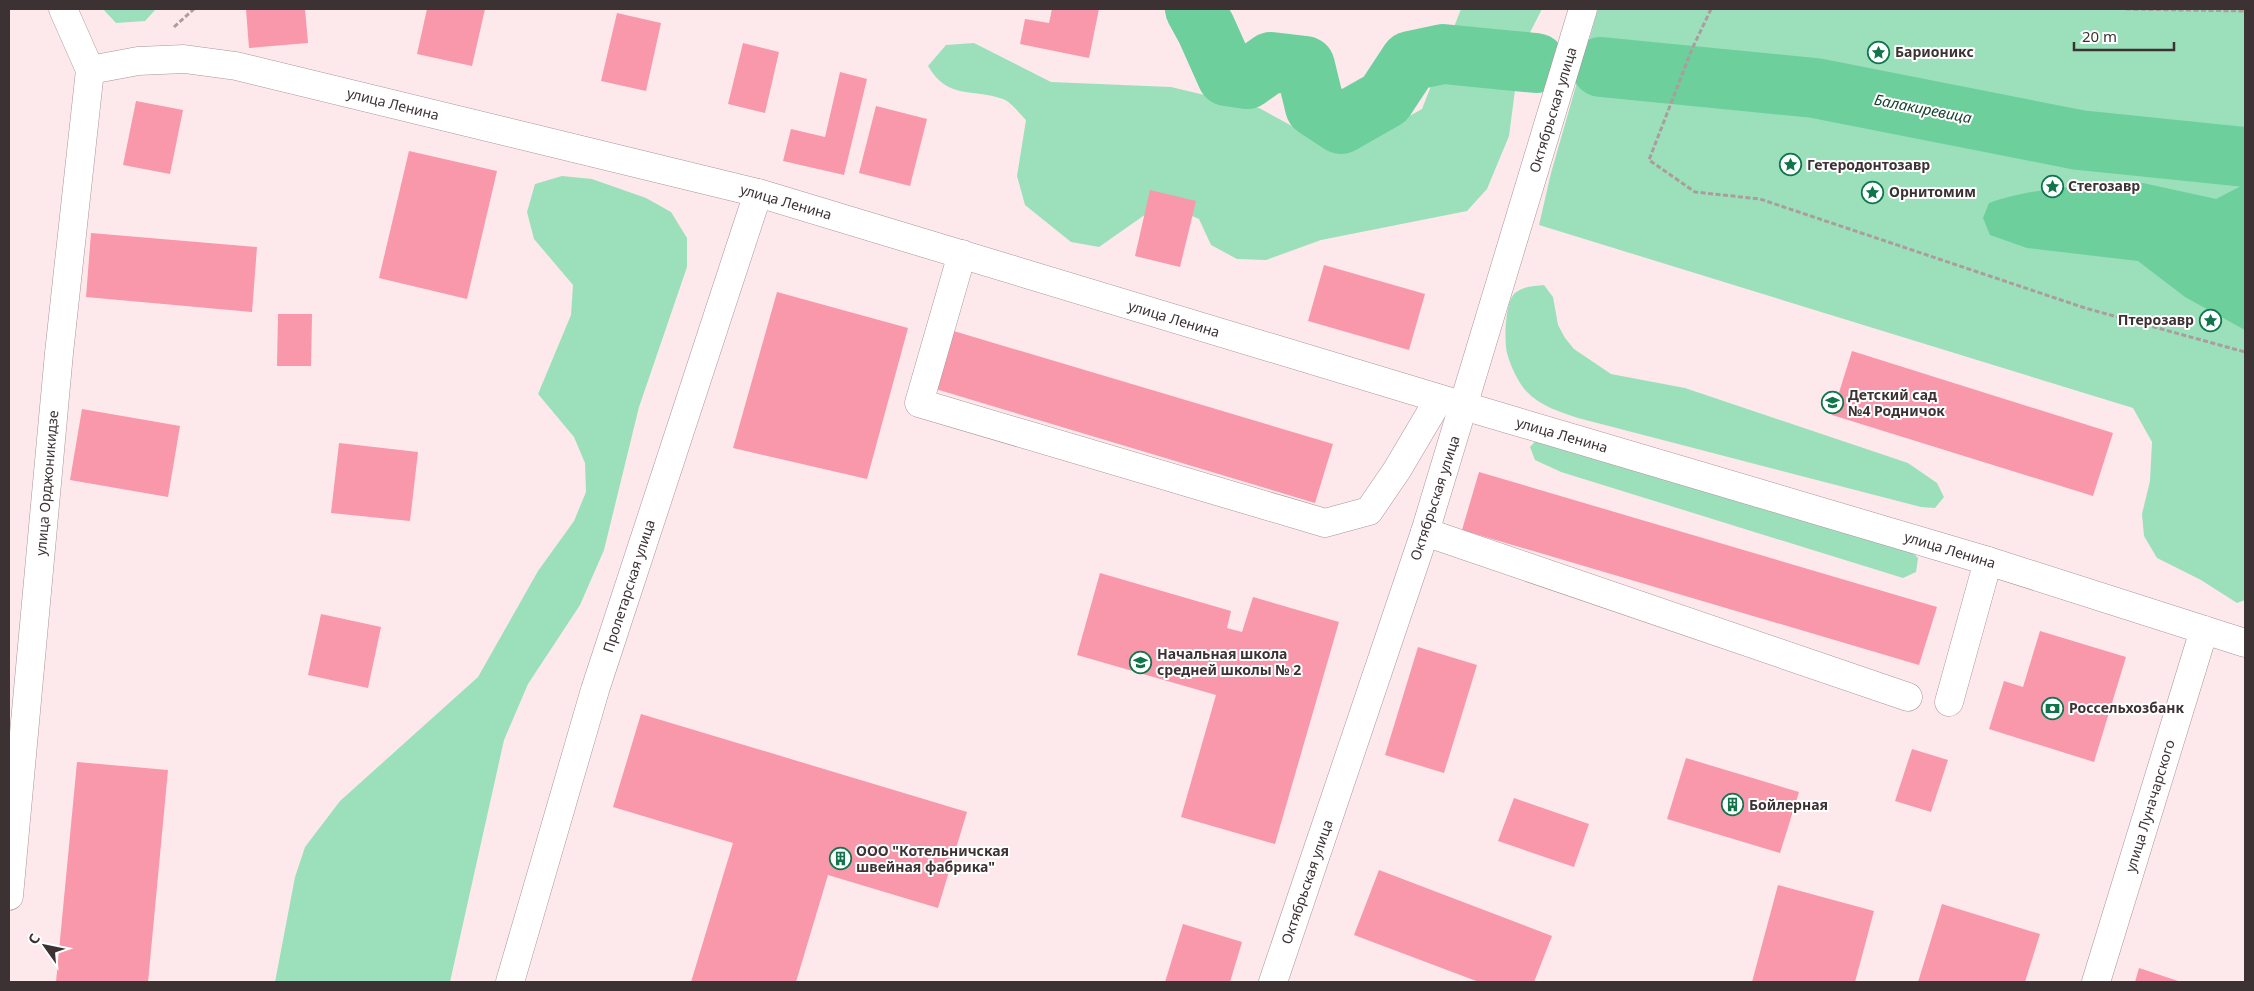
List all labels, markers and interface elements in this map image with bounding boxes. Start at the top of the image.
scale bar [2074,20,2174,52]
text: 20 m [2082,26,2117,46]
place icon: Барионикс [1867,40,1891,64]
place label: Барионикс [1895,42,1974,61]
street label: Октябрьская улица [1524,45,1581,175]
street label: улица Ленина [345,83,441,124]
water label: Балакиревица [1873,89,1974,127]
place icon: Гетеродонтозавр [1779,153,1803,177]
place label: Гетеродонтозавр [1807,155,1930,174]
place icon: Стегозавр [2040,174,2064,198]
place label: Стегозавр [2068,176,2140,195]
street label: улица Ленина [738,179,834,224]
place icon: Орнитомим [1861,180,1885,204]
place label: Орнитомим [1889,182,1976,201]
street label: улица Ленина [1126,296,1222,341]
place icon: Птерозавр [2198,308,2222,332]
place label: Птерозавр [2118,310,2194,329]
place label: Детский сад №4 Родничок [1848,385,1945,420]
school or university icon: Детский сад №4 Родничок [1820,391,1844,415]
street label: улица Орджоникидзе [31,409,62,556]
street label: улица Ленина [1514,412,1610,457]
street label: Октябрьская улица [1405,433,1464,563]
street label: Пролетарская улица [598,517,659,655]
street label: улица Ленина [1902,527,1998,572]
place label: Начальная школа средней школы № 2 [1157,644,1301,679]
school or university icon: Начальная школа средней школы № 2 [1129,650,1153,674]
bank icon: Россельхозбанк [2041,696,2065,720]
place label: Россельхозбанк [2069,698,2185,717]
street label: улица Луначарского [2120,737,2179,875]
building icon: Бойлерная [1721,793,1745,817]
place label: Бойлерная [1749,795,1828,814]
street label: Октябрьская улица [1276,817,1337,947]
place label: ООО "Котельничская швейная фабрика" [856,841,1009,876]
building icon: ООО "Котельничская швейная фабрика" [828,847,852,871]
north arrow [20,921,70,971]
text: С [23,930,44,948]

